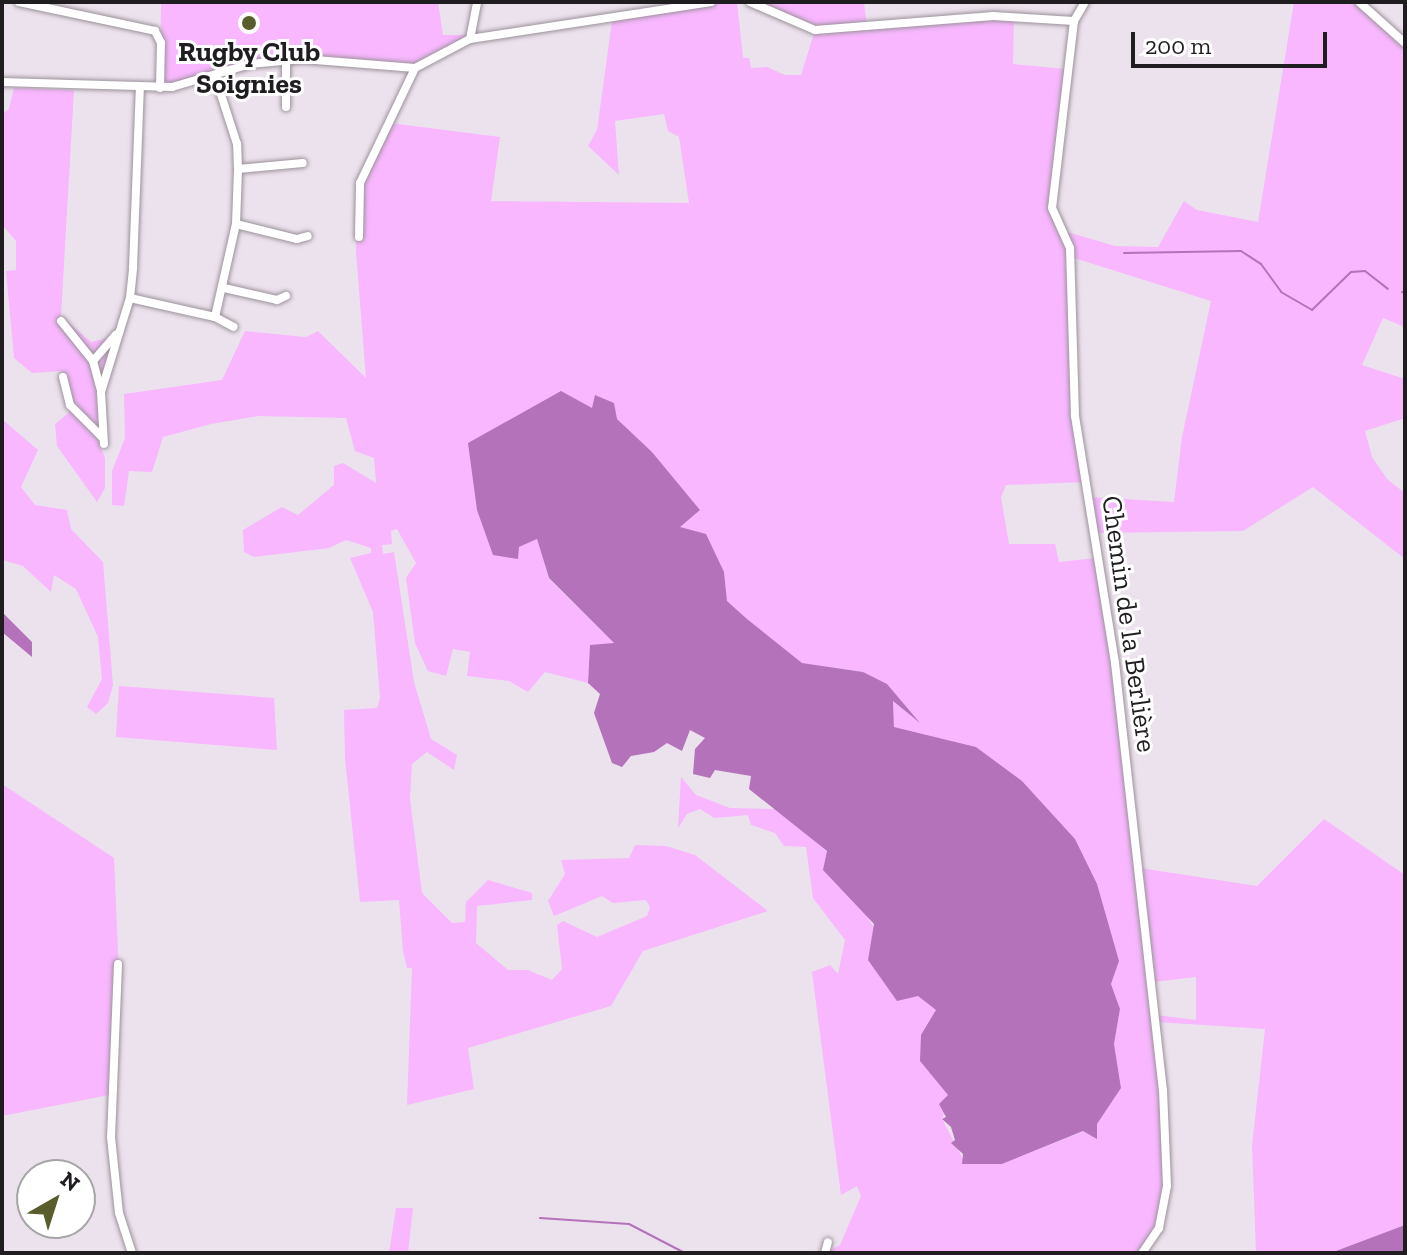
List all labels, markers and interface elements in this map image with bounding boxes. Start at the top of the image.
marker: Rugby Club Soignies [240,14,258,32]
scale bar [1135,16,1331,66]
text: 200 m [1145,31,1211,60]
place label: Rugby Club Soignies [178,35,320,101]
street label: Chemin de la Berlière [1094,494,1164,754]
north arrow [16,1159,96,1239]
text: N [55,1166,85,1197]

